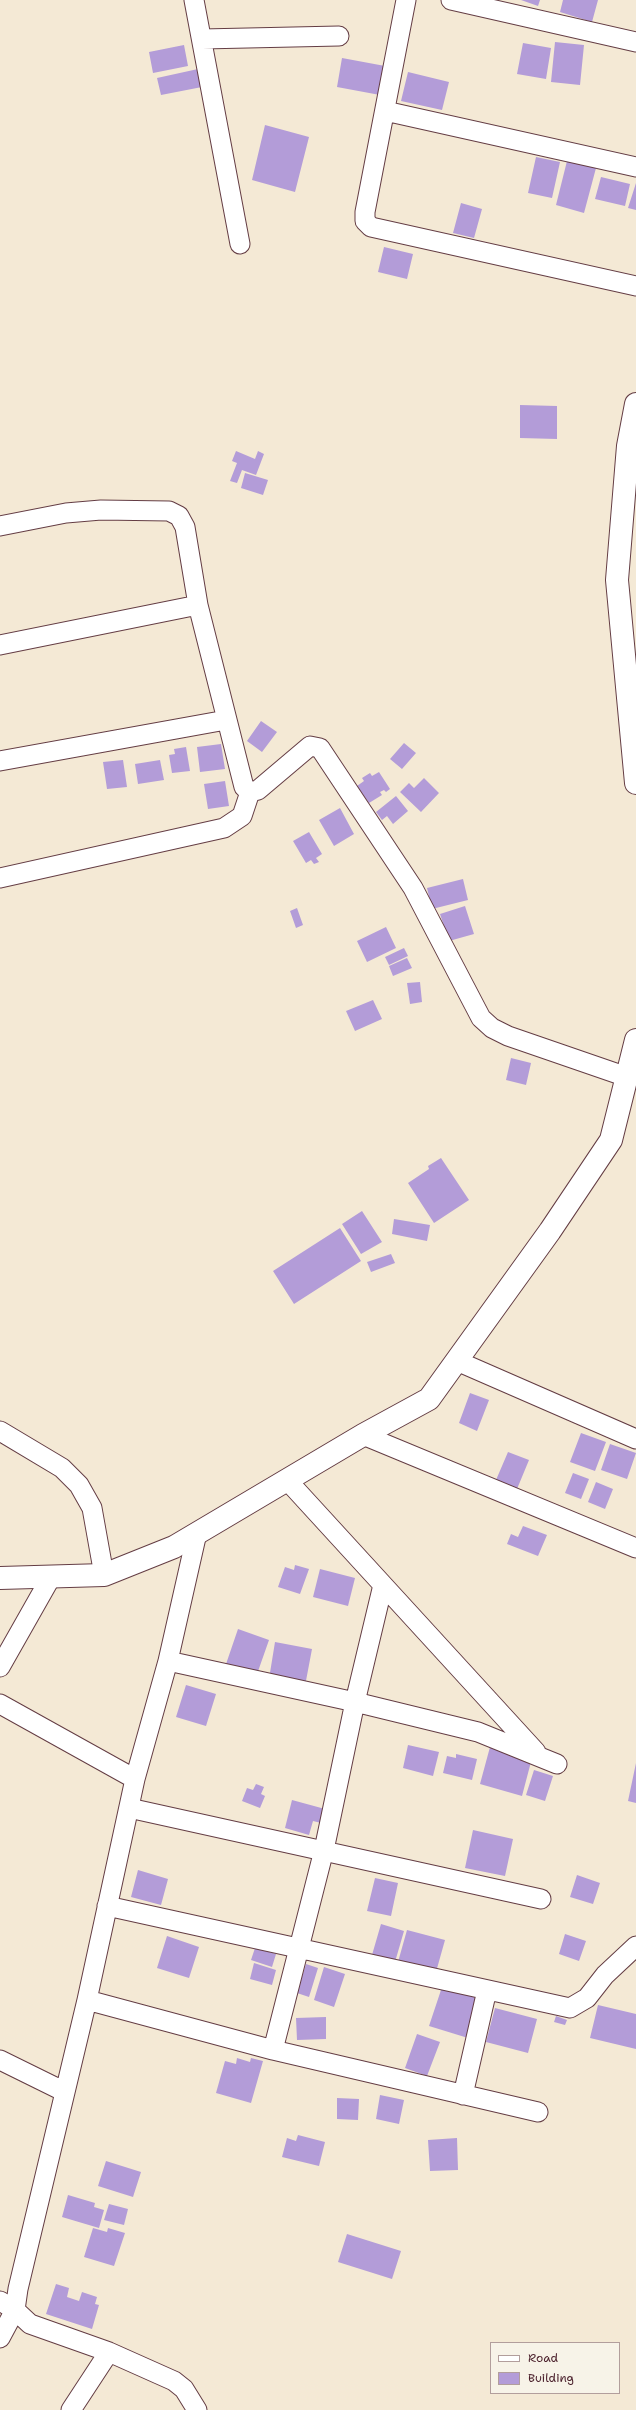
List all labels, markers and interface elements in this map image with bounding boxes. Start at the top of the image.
legend [490,2342,620,2394]
text: Road [528,2350,558,2366]
text: Building [528,2370,574,2386]

